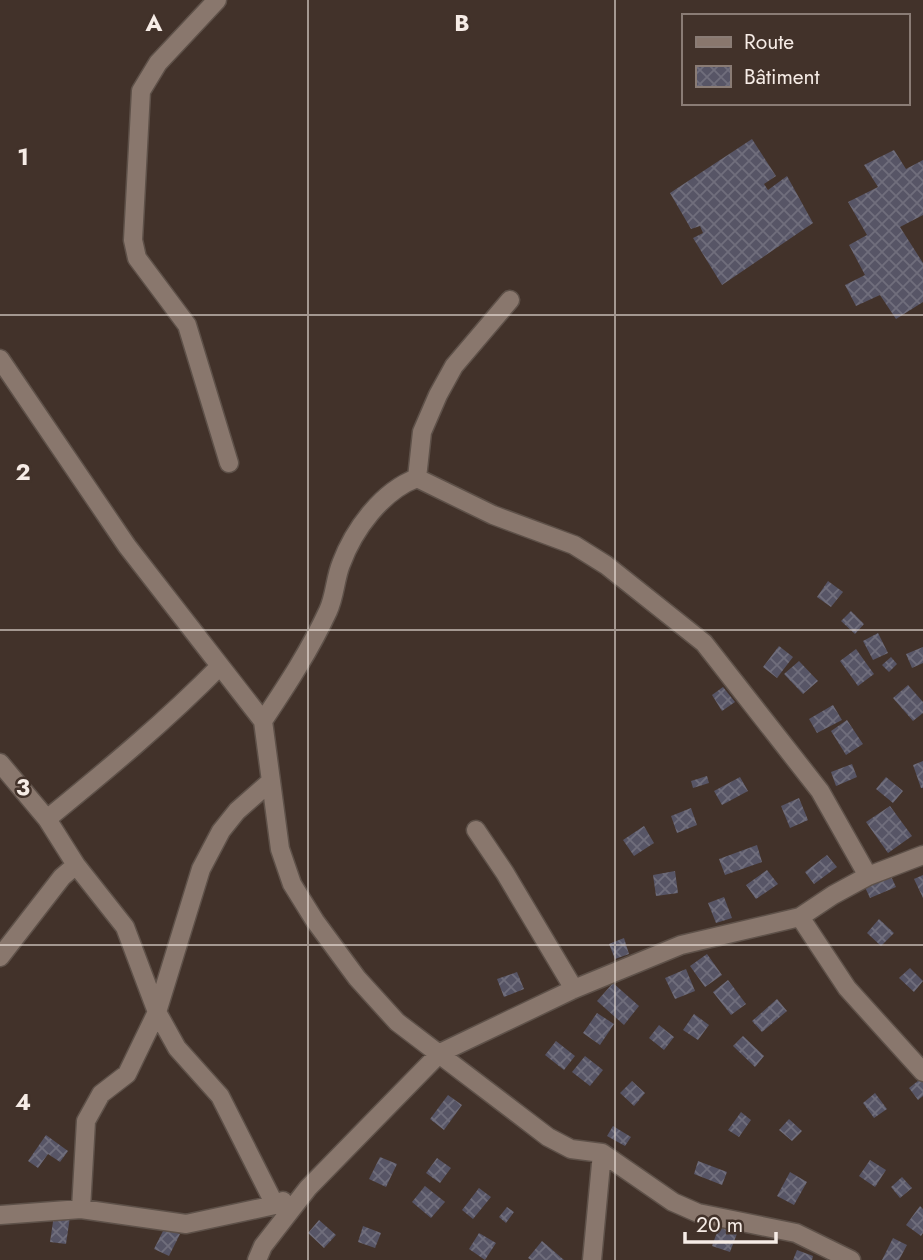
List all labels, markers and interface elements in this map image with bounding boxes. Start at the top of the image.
text: A [145,6,163,40]
text: B [454,6,470,40]
legend [682,14,909,105]
text: Route [744,27,794,57]
text: Bâtiment [744,62,820,92]
text: 1 [17,140,29,174]
text: 2 [15,455,31,489]
text: 3 [16,770,30,804]
text: 4 [15,1085,31,1119]
scale bar [685,1200,776,1244]
text: 20 m [696,1210,743,1240]

